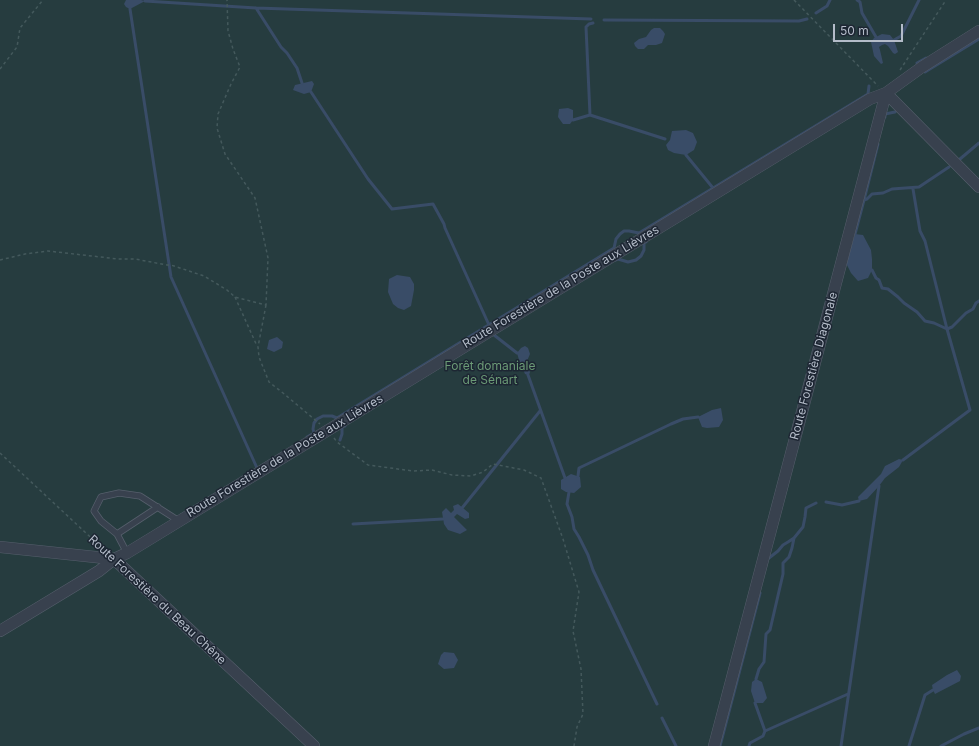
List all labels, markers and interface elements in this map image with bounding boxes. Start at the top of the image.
scale bar [835,16,905,42]
text: 50 m [840,23,869,38]
street label: Route Forestière de la Poste aux Lièvres [460,222,662,352]
street label: Route Forestière Diagonale [787,290,841,442]
park label: Forêt domaniale de Sénart [445,359,535,387]
street label: Route Forestière de la Poste aux Lièvres [184,391,386,521]
street label: Route Forestière du Beau Chêne [85,532,229,668]

